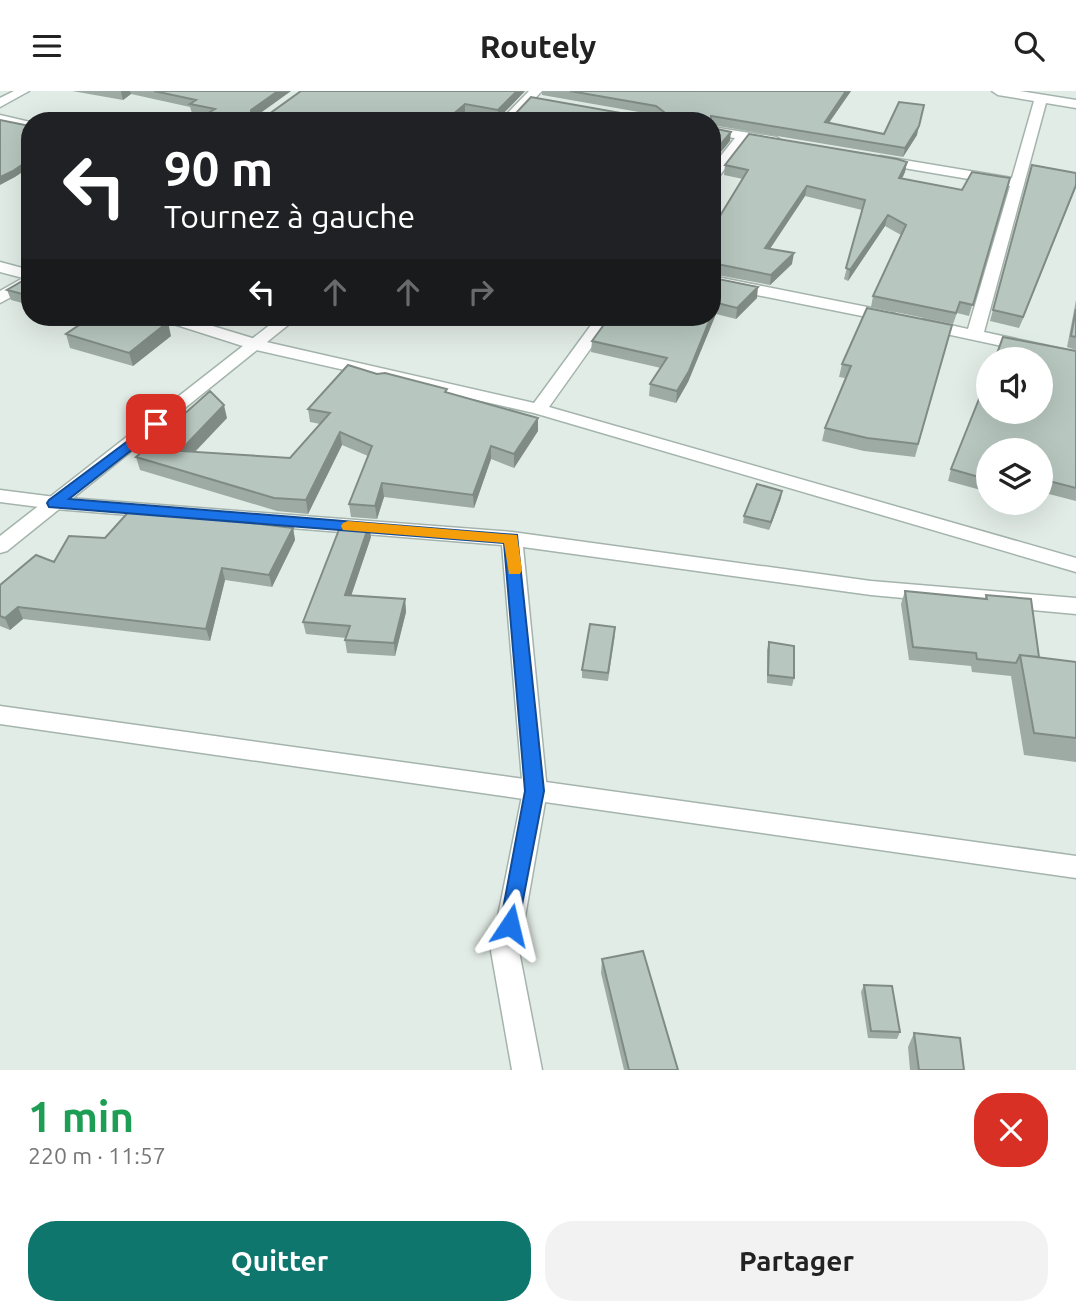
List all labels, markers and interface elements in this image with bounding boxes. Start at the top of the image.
icon: menu [28,27,66,65]
icon: search [1010,27,1048,65]
text: Routely [480,28,596,64]
icon: left [49,140,140,231]
text: 90 m [164,140,273,195]
text: Tournez à gauche [164,198,415,234]
icon: left [243,273,281,311]
icon: ahead [316,273,354,311]
icon: ahead [389,273,427,311]
icon: right [462,273,500,311]
map controls [976,347,1053,515]
button: sound [976,347,1053,424]
pin [126,394,186,454]
icon: arrive [137,405,175,443]
button: layers [976,438,1053,515]
position arrow [473,888,547,962]
text: 1 min [28,1093,134,1140]
button: close [974,1093,1048,1167]
text: 220 m · 11:57 [28,1143,166,1168]
button: Quitter [28,1221,531,1301]
button: Partager [545,1221,1048,1301]

